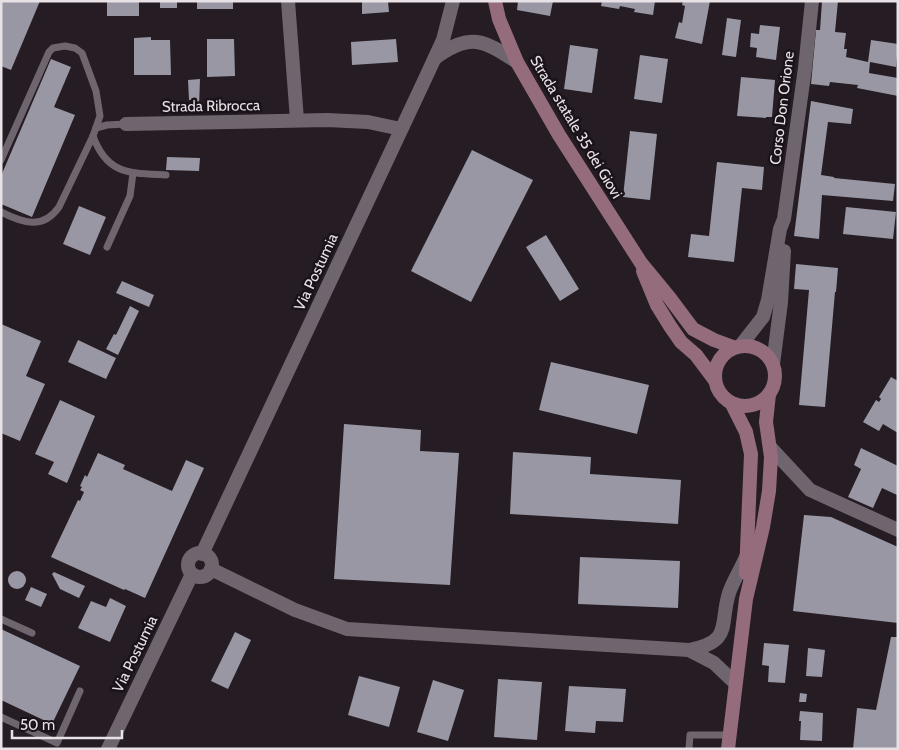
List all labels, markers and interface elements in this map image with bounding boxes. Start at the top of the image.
street label: Corso Don Orione [766,50,798,166]
street label: Strada statale 35 dei Giovi [526,52,626,202]
street label: Strada Ribrocca [162,96,261,116]
street label: Via Postumia [290,230,342,313]
street label: Via Postumia [109,612,162,695]
scale bar [12,708,122,740]
text: 50 m [20,716,55,734]

